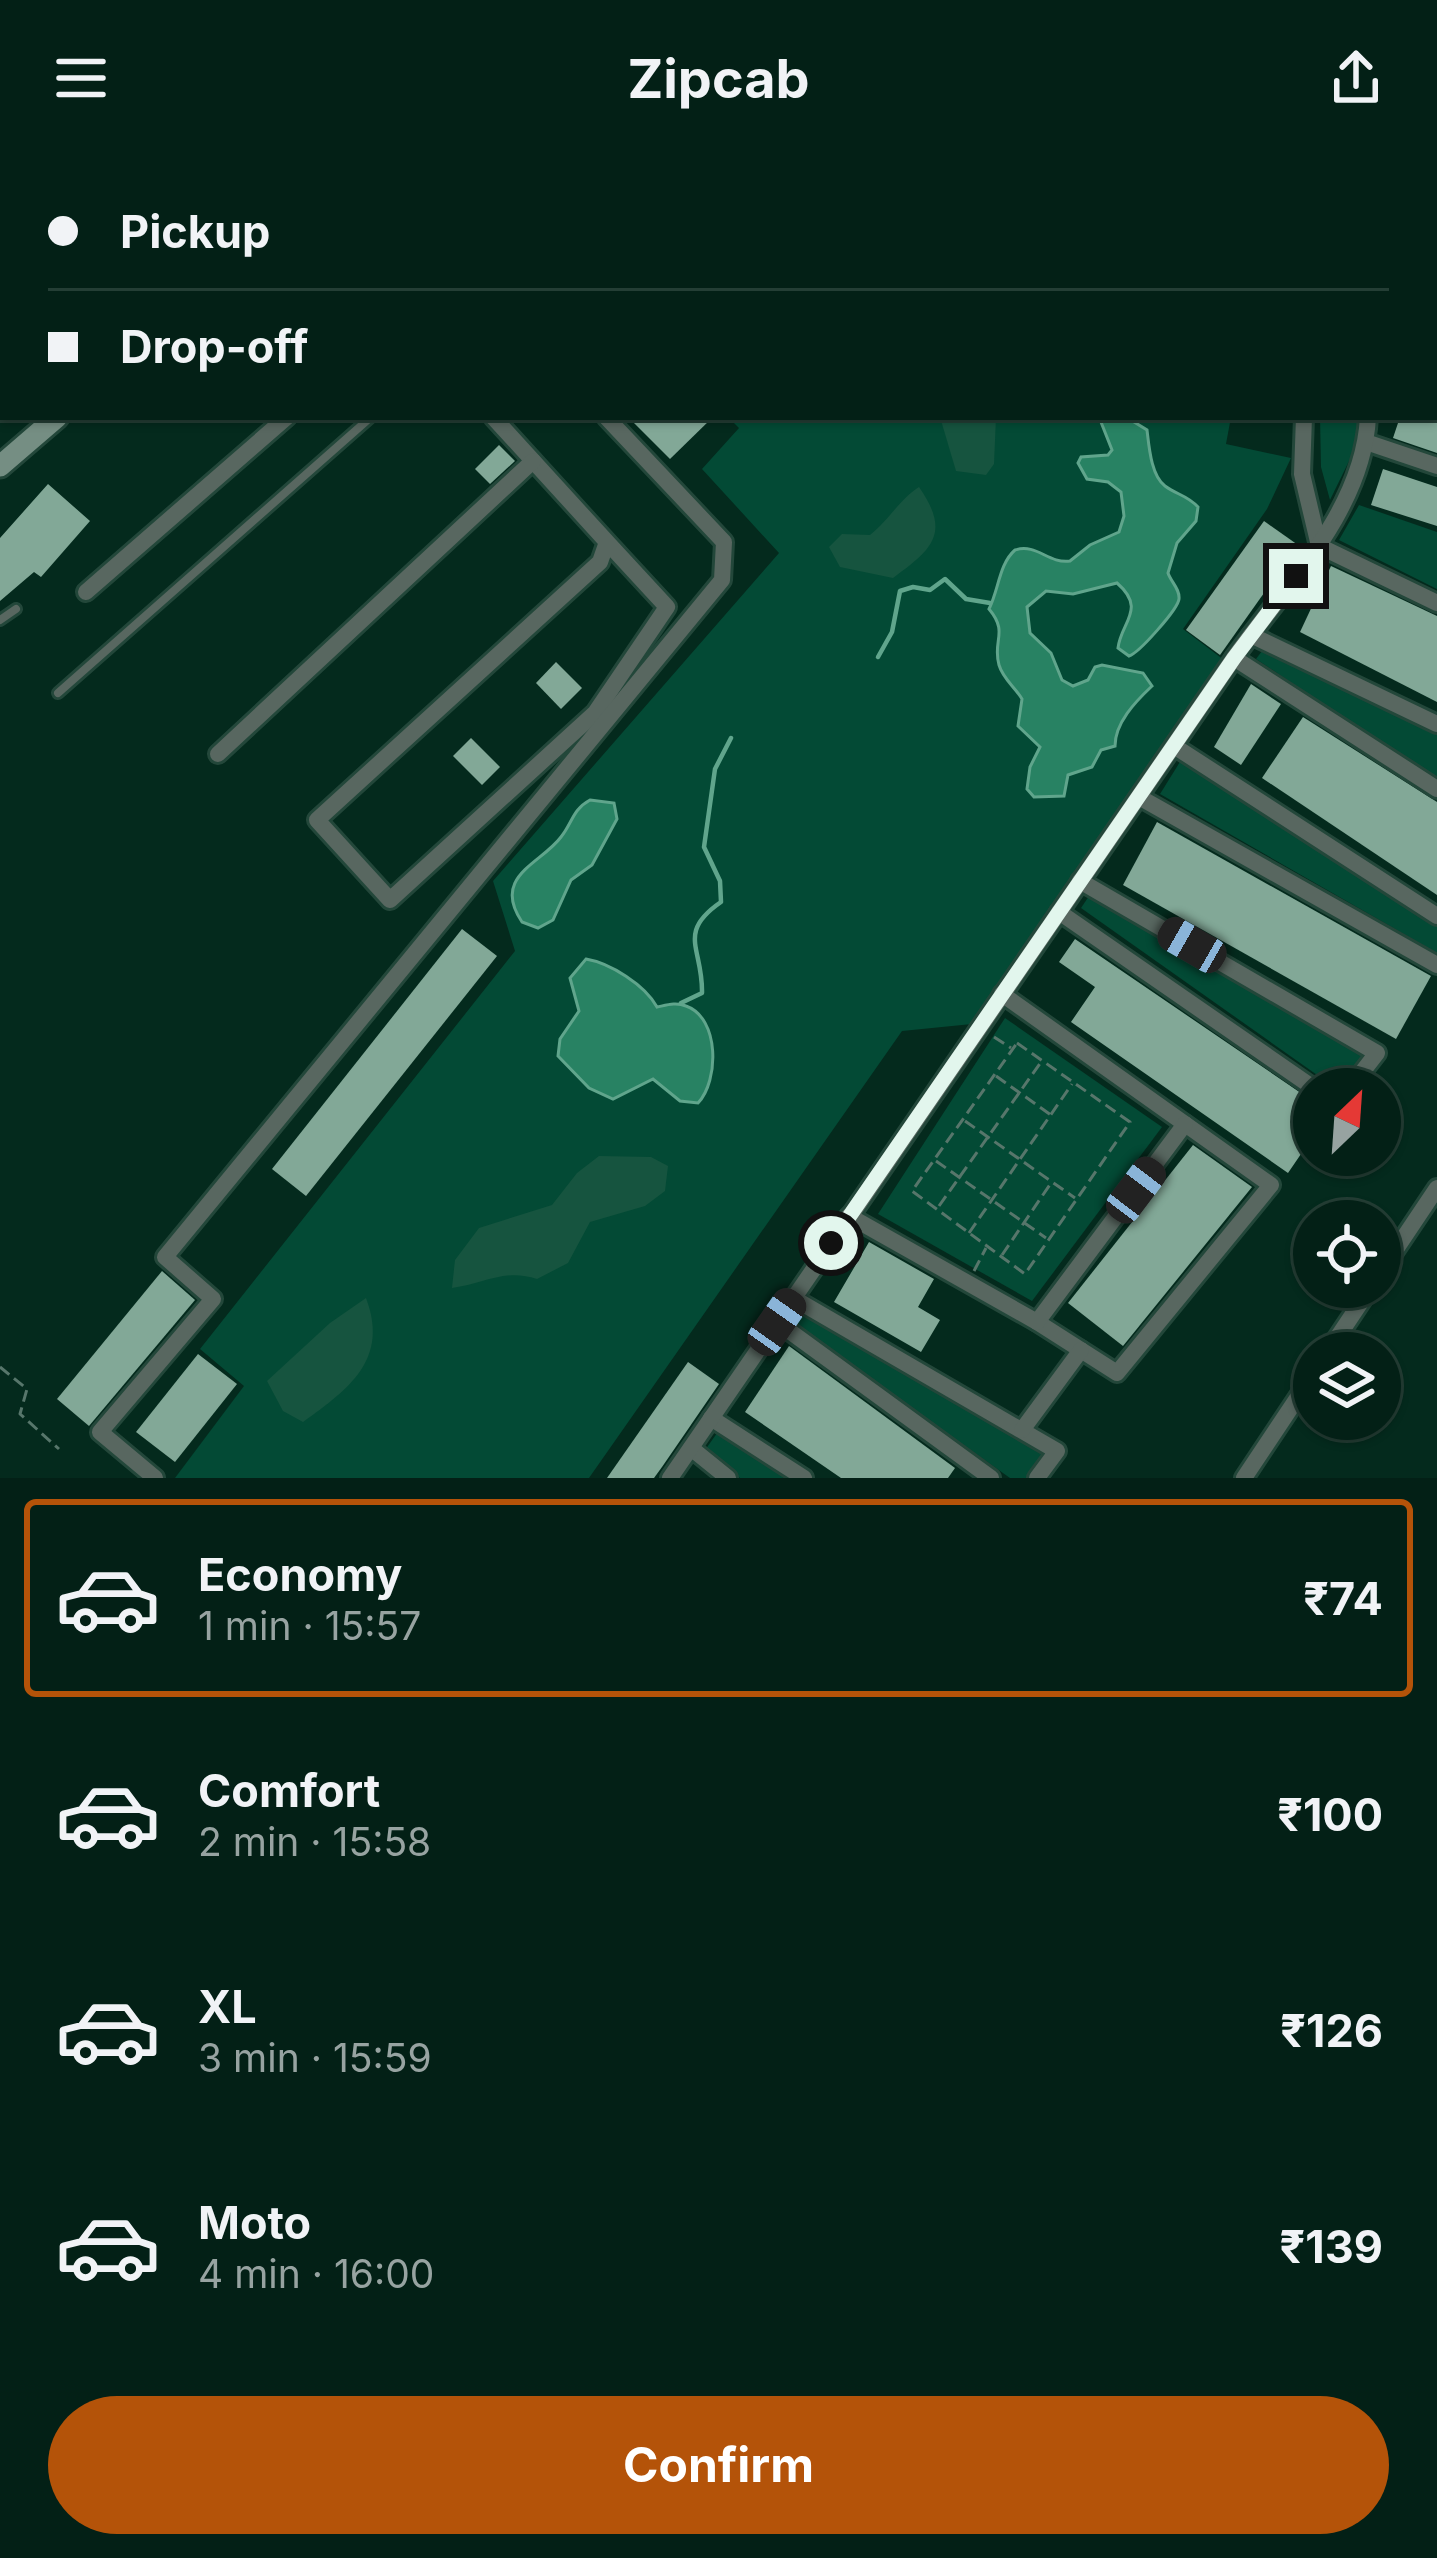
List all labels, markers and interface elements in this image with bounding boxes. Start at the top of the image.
icon: menu [48,45,114,111]
icon: share [1323,45,1389,111]
text: Zipcab [627,46,810,111]
text: Pickup [120,204,270,259]
text: Drop-off [120,319,308,374]
route end [1269,549,1323,603]
car [1152,911,1232,979]
north arrow [1293,1068,1401,1176]
map controls [1293,1068,1401,1440]
car [1100,1150,1172,1230]
button: locate [1293,1200,1401,1308]
route start [804,1216,858,1270]
car [742,1282,812,1362]
button: layers [1293,1332,1401,1440]
icon: car [54,1544,162,1652]
text: Economy [198,1547,402,1602]
text: ₹74 [1303,1571,1383,1626]
text: 1 min · 15:57 [198,1602,421,1649]
icon: car [54,1760,162,1868]
text: Comfort [198,1763,380,1818]
text: ₹100 [1277,1787,1383,1842]
text: 2 min · 15:58 [198,1818,431,1865]
icon: car [54,1976,162,2084]
text: XL [198,1979,257,2034]
text: ₹126 [1280,2003,1383,2058]
text: 3 min · 15:59 [198,2034,432,2081]
icon: car [54,2192,162,2300]
text: Moto [198,2195,311,2250]
text: ₹139 [1280,2219,1383,2274]
text: 4 min · 16:00 [198,2250,434,2297]
button: Confirm [48,2396,1389,2534]

